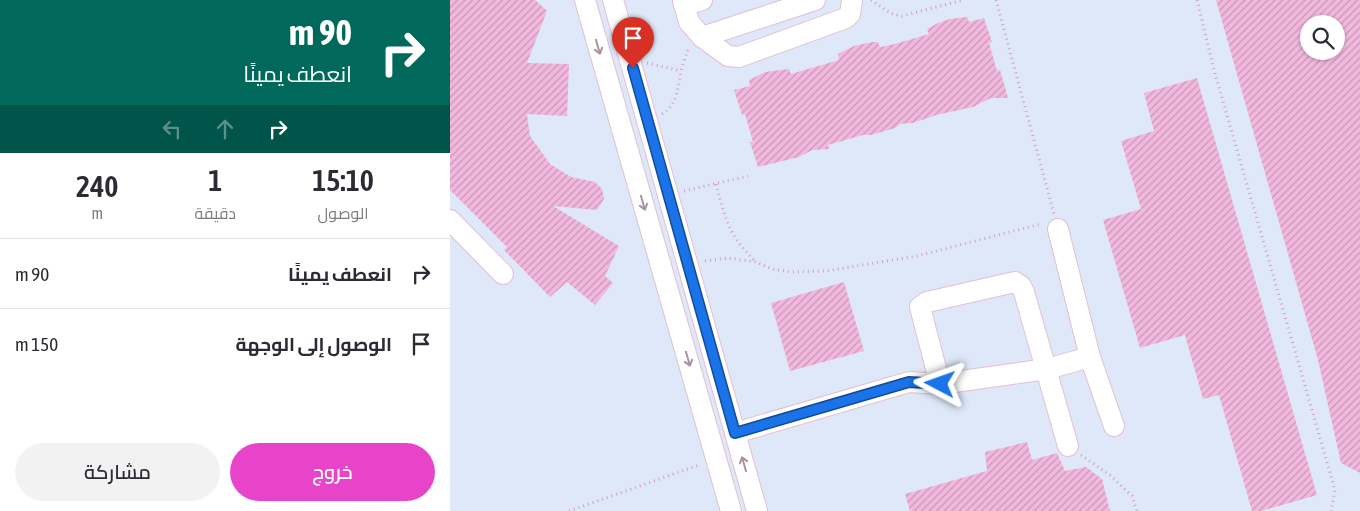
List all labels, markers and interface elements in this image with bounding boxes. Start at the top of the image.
text: 90 m [289,12,352,52]
map controls [1300,15,1345,60]
button: search [1300,15,1345,60]
pin [612,17,654,68]
icon: right [370,20,435,85]
icon: arrive [619,24,647,52]
one-way arrow [594,38,604,54]
text: انعطف يمينًا [243,61,352,87]
icon: left [158,115,186,143]
icon: ahead [211,115,239,143]
icon: right [264,115,292,143]
text: 1 [208,163,222,197]
text: 15:10 [312,163,374,197]
text: 240 [76,169,118,203]
one-way arrow [639,195,649,211]
text: m [91,204,103,222]
text: دقيقة [194,204,236,222]
text: الوصول [318,204,369,222]
icon: right [407,260,435,288]
text: 90 m [15,263,49,285]
text: انعطف يمينًا [288,263,392,285]
icon: arrive [407,330,435,358]
text: 150 m [15,333,58,355]
text: الوصول إلى الوجهة [235,333,392,355]
one-way arrow [683,351,693,367]
position arrow [913,357,965,409]
button: مشاركة [15,443,220,501]
button: خروج [230,443,435,501]
one-way arrow [738,456,748,472]

